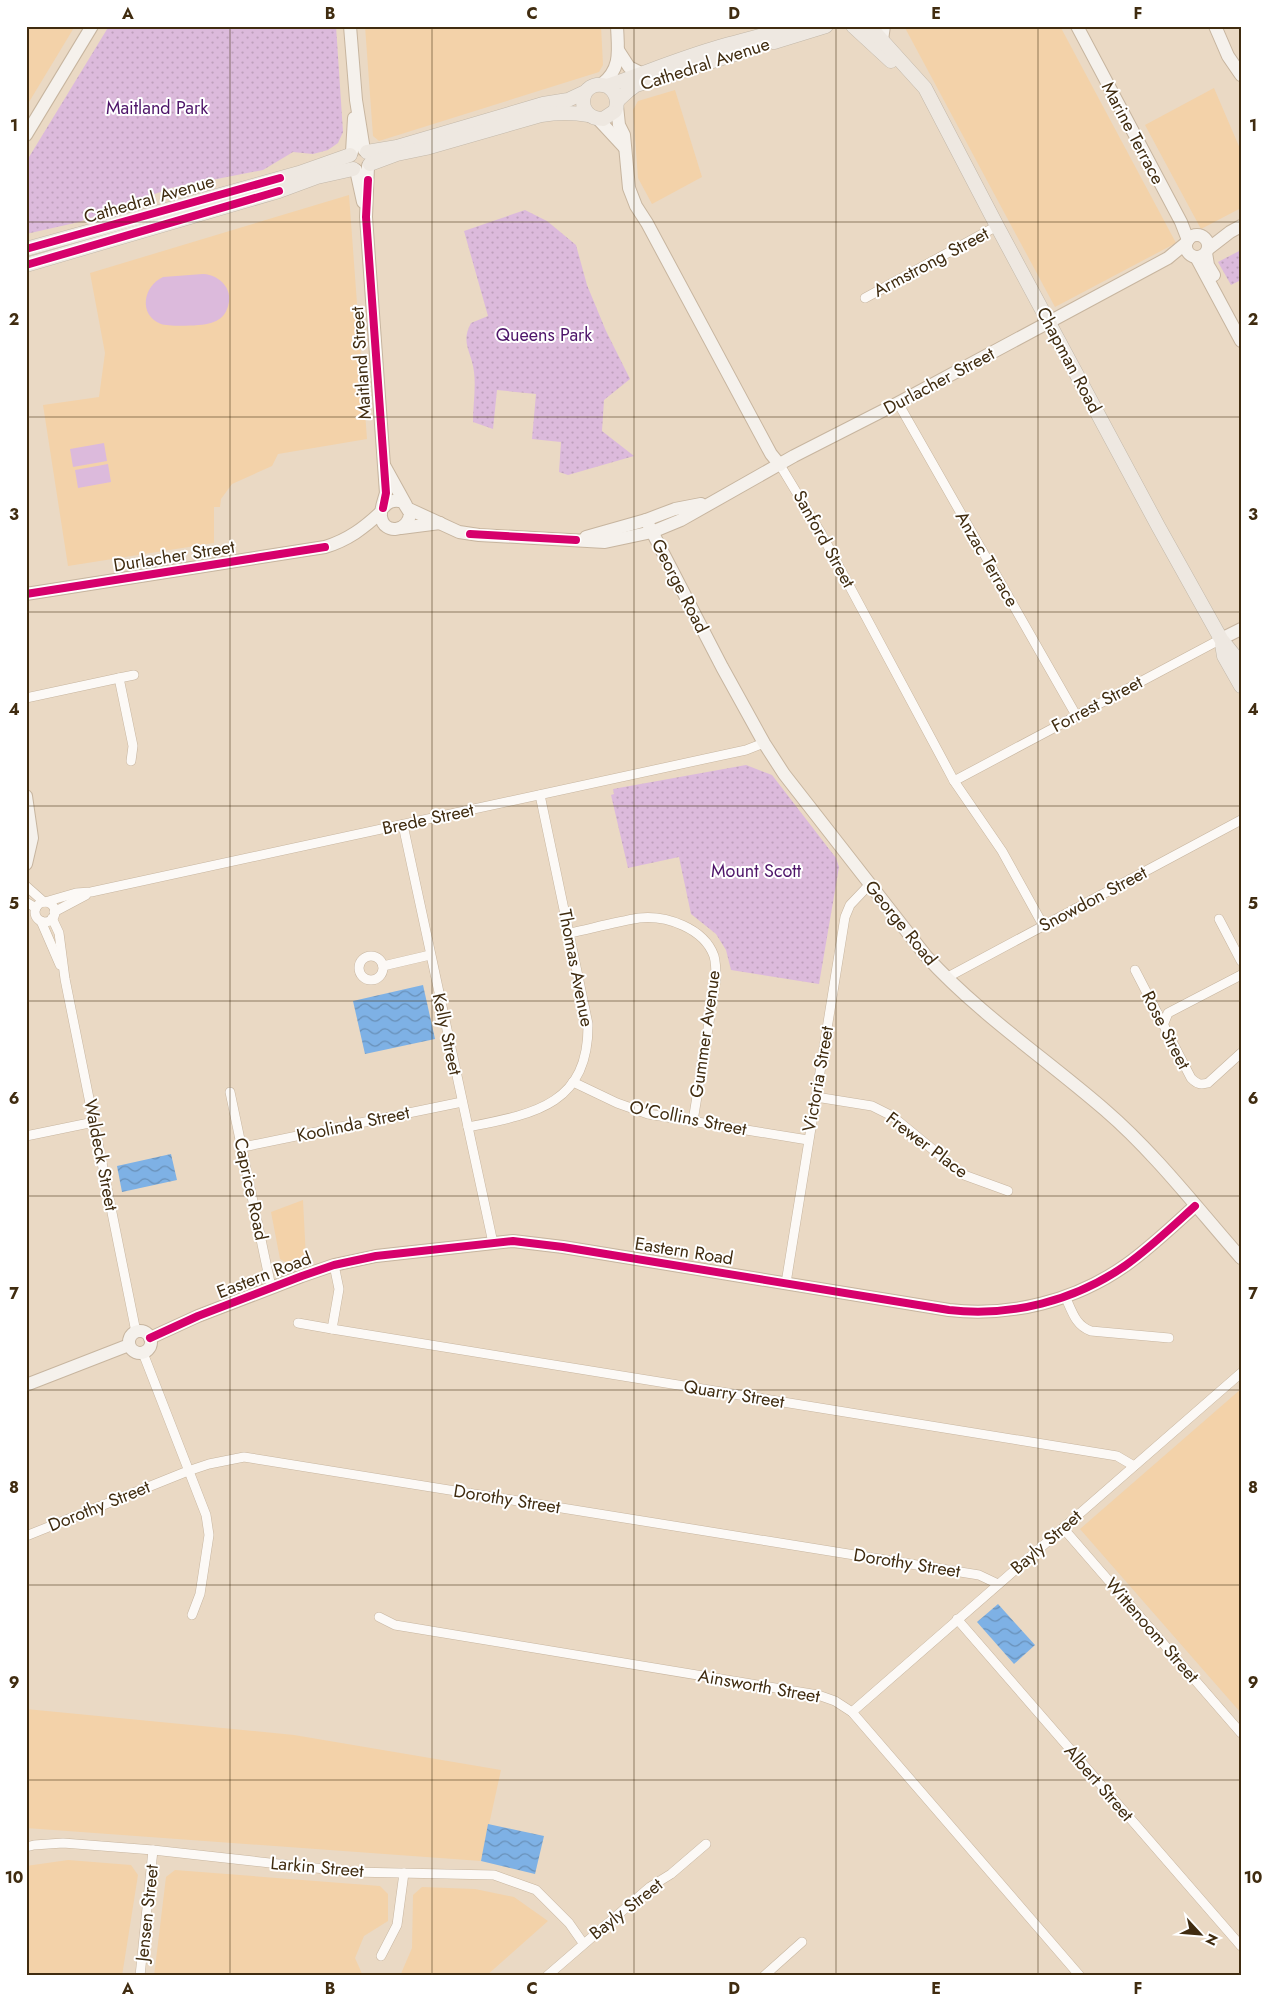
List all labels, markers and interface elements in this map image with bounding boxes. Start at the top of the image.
text: A [121,2,134,25]
text: B [325,2,335,25]
text: C [526,2,538,25]
text: D [728,2,740,25]
text: E [931,2,941,25]
text: F [1134,2,1142,25]
street label: Cathedral Avenue [637,31,773,97]
street label: Marine Terrace [1095,77,1171,189]
park label: Maitland Park [106,95,208,121]
text: 1 [10,114,18,137]
text: 1 [1249,114,1257,137]
street label: Cathedral Avenue [81,168,217,230]
street label: Armstrong Street [869,220,994,303]
street label: Chapman Road [1030,302,1108,418]
street label: Maitland Street [344,305,378,420]
text: 2 [9,308,19,331]
text: 2 [1248,308,1258,331]
park label: Queens Park [496,322,592,348]
street label: Durlacher Street [879,340,1000,421]
street label: Sanford Street [787,486,862,593]
text: 3 [9,503,19,526]
text: 3 [1248,503,1258,526]
street label: Anzac Terrace [949,506,1025,612]
street label: Durlacher Street [111,533,237,578]
street label: George Road [645,534,715,638]
street label: Forrest Street [1047,669,1148,739]
text: 4 [8,698,20,721]
text: 4 [1247,698,1259,721]
street label: Brede Street [380,796,477,841]
park label: Mount Scott [711,858,802,884]
street label: Snowdon Street [1034,859,1152,938]
street label: George Road [859,875,943,971]
text: 5 [9,892,19,915]
text: 5 [1248,892,1258,915]
street label: Thomas Avenue [552,907,600,1029]
street label: Gummer Avenue [683,969,727,1099]
street label: Rose Street [1135,986,1197,1074]
street label: Kelly Street [426,990,469,1078]
street label: Victoria Street [796,1023,840,1134]
text: 6 [9,1087,19,1110]
text: 6 [1248,1087,1258,1110]
street label: O'Collins Street [627,1094,750,1142]
street label: Waldeck Street [77,1097,125,1214]
street label: Koolinda Street [294,1099,413,1149]
street label: Frewer Place [880,1105,974,1185]
street label: Caprice Road [227,1135,275,1243]
street label: Eastern Road [633,1230,735,1272]
street label: Eastern Road [213,1245,315,1305]
text: 7 [9,1282,19,1305]
text: 7 [1248,1282,1258,1305]
street label: Quarry Street [682,1373,787,1415]
street label: Dorothy Street [44,1474,154,1538]
text: 8 [9,1476,19,1499]
text: 8 [1248,1476,1258,1499]
street label: Dorothy Street [452,1478,563,1520]
street label: Bayly Street [1005,1503,1088,1580]
street label: Dorothy Street [852,1542,963,1584]
street label: Wittenoom Street [1099,1572,1206,1689]
street label: Ainsworth Street [696,1662,823,1710]
text: 9 [9,1671,19,1694]
text: 9 [1248,1671,1258,1694]
street label: Albert Street [1058,1739,1140,1828]
street label: Larkin Street [269,1850,365,1884]
street label: Jensen Street [129,1863,165,1965]
text: 10 [5,1866,23,1889]
text: 10 [1244,1866,1262,1889]
street label: Bayly Street [584,1872,669,1946]
north arrow [1174,1910,1224,1960]
text: N [1200,1930,1223,1949]
text: A [121,1977,134,2000]
text: B [325,1977,335,2000]
text: C [526,1977,538,2000]
text: D [728,1977,740,2000]
text: E [931,1977,941,2000]
text: F [1134,1977,1142,2000]

